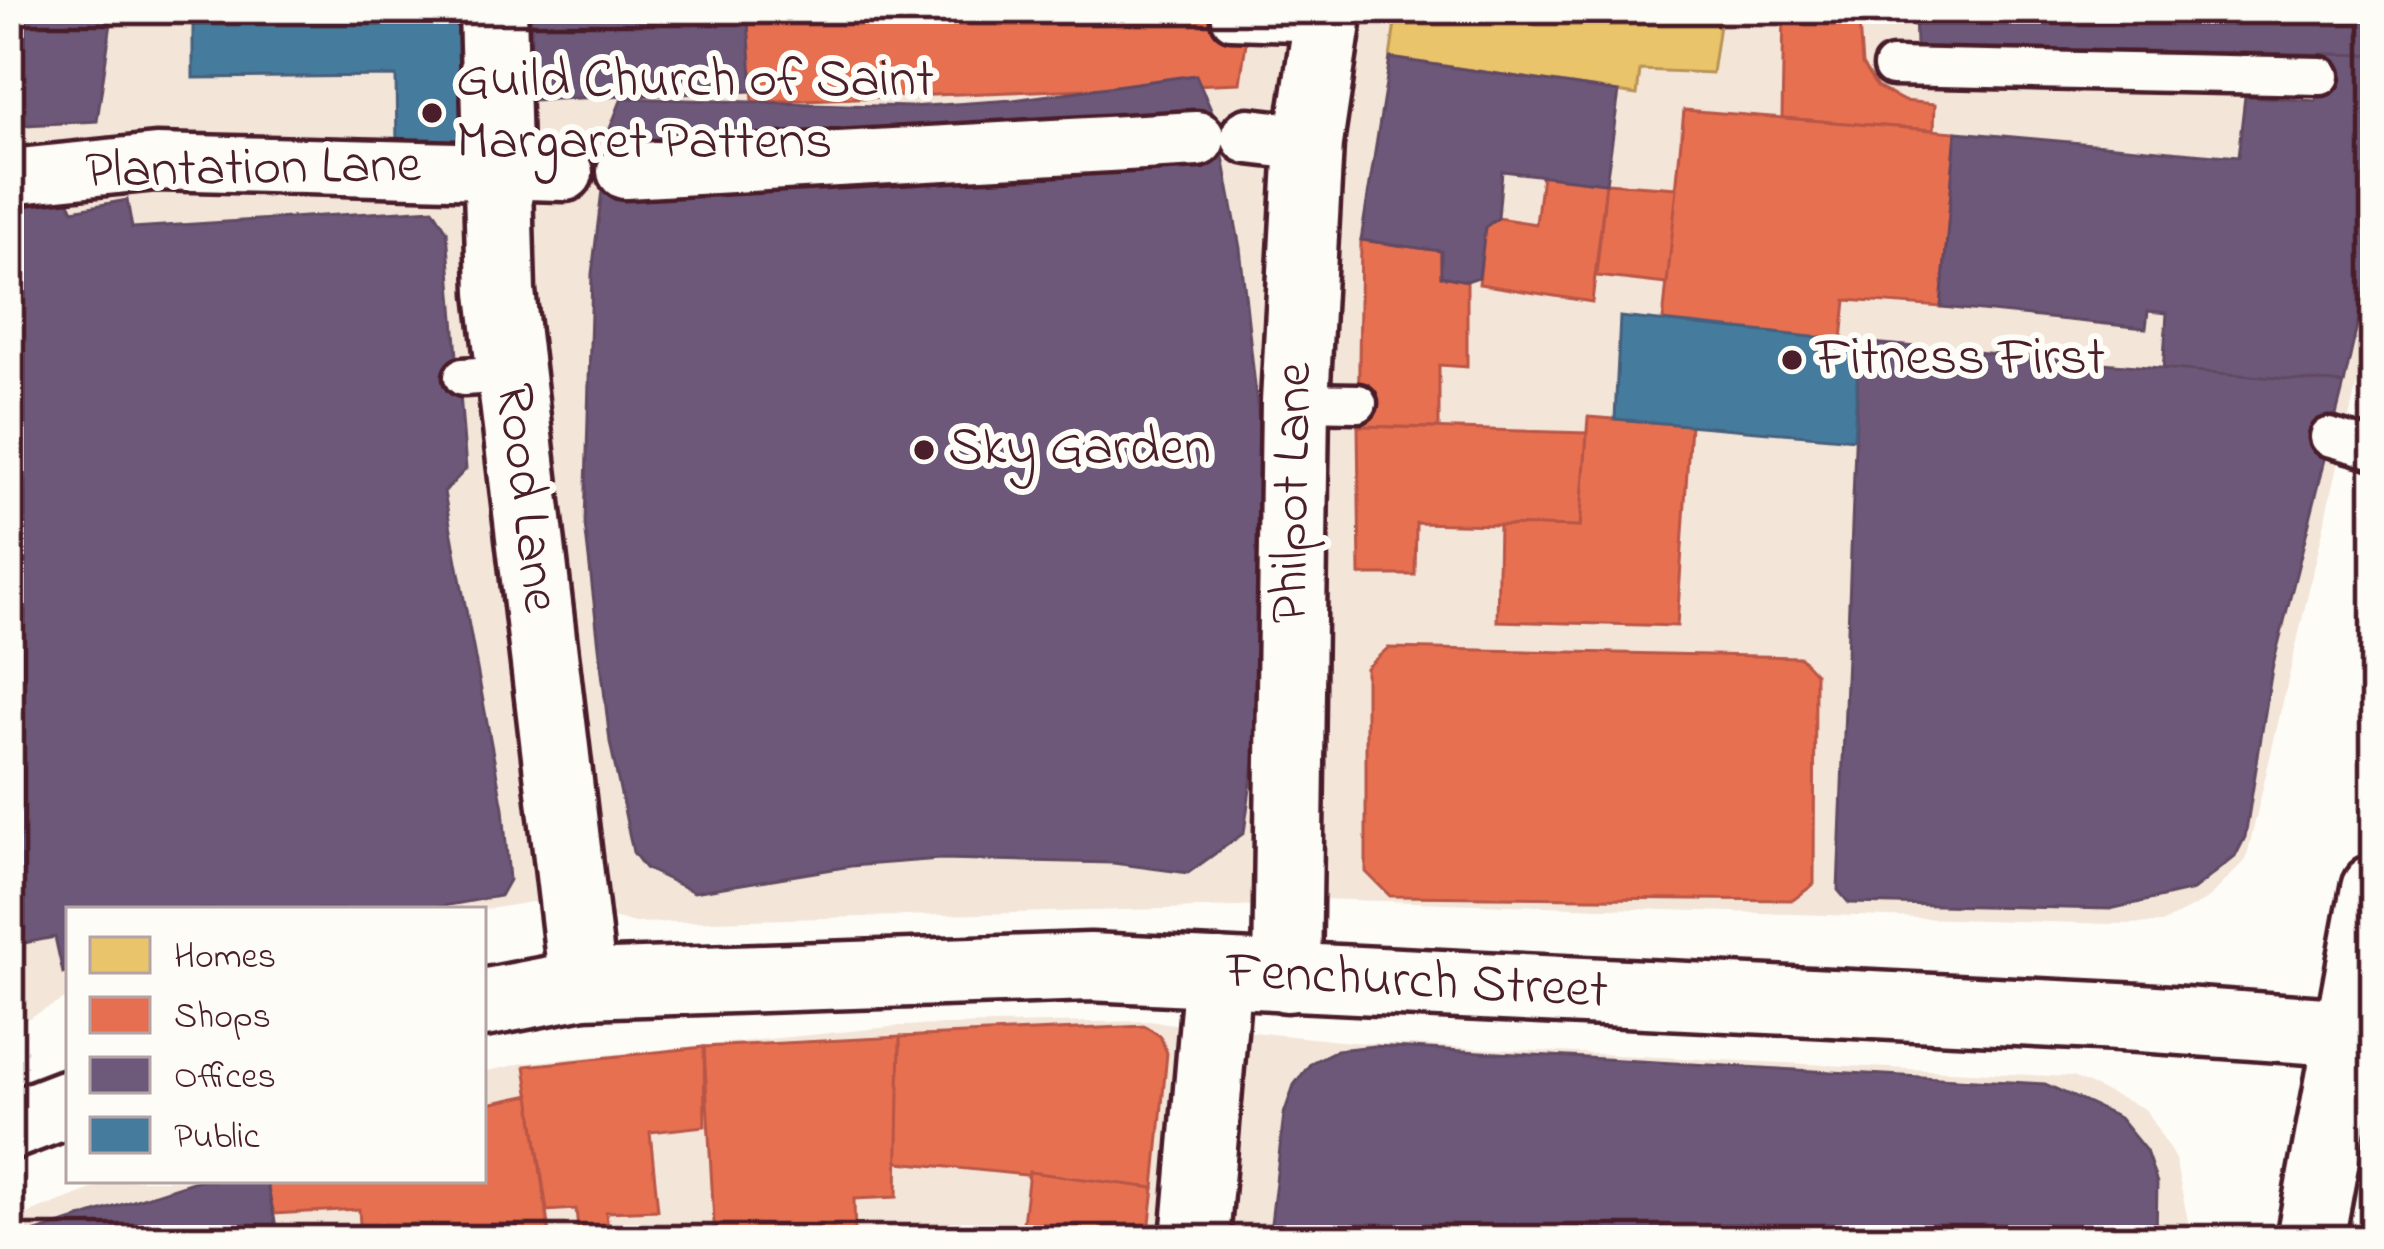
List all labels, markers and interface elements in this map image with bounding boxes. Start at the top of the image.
place label: Guild Church of Saint Margaret Pattens [456,43,934,184]
marker: Guild Church of Saint Margaret Pattens [419,100,445,126]
street label: Plantation Lane [84,128,423,212]
place label: Fitness First [1814,321,2105,399]
marker: Fitness First [1779,347,1805,373]
street label: Philpot Lane [1253,361,1335,624]
street label: Rood Lane [472,379,578,618]
place label: Sky Garden [948,411,1211,489]
marker: Sky Garden [911,437,937,463]
legend [66,907,486,1183]
text: Homes [174,932,276,985]
street label: Fenchurch Street [1222,934,1610,1032]
text: Shops [174,992,271,1045]
text: Offices [174,1052,276,1105]
text: Public [174,1112,260,1165]

